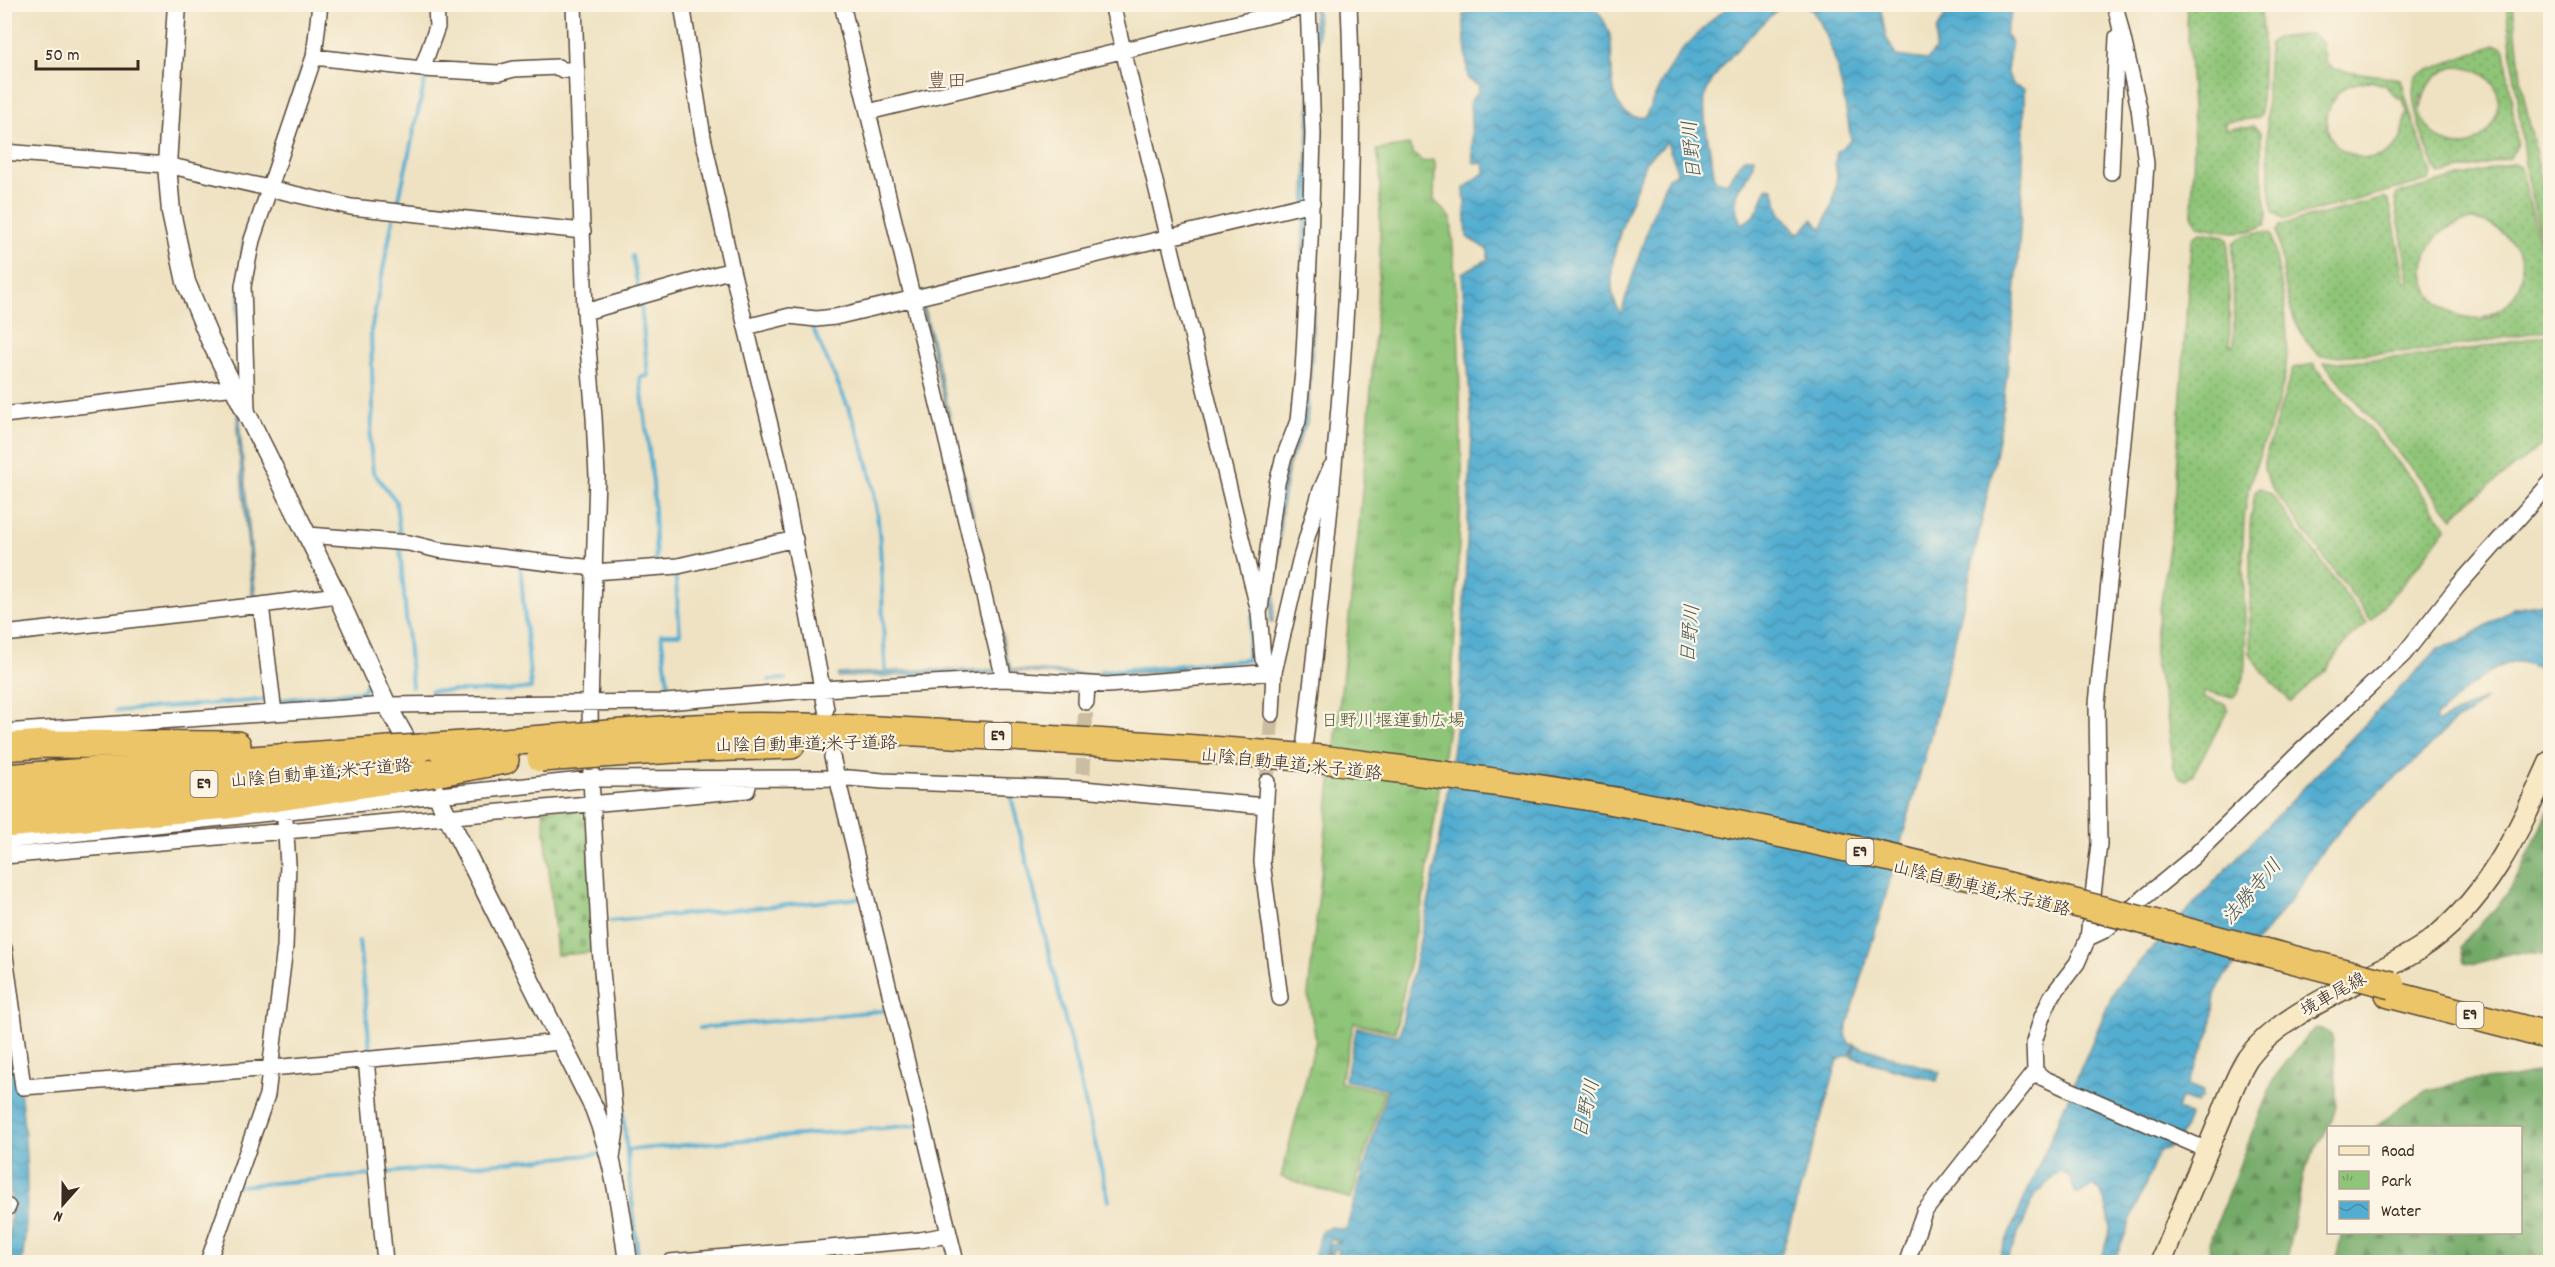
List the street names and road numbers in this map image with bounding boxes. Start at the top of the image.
road number: E9 [984,723,1012,749]
street label: 山陰自動車道;米子道路 [714,732,898,760]
street label: 山陰自動車道;米子道路 [1199,744,1383,788]
street label: 山陰自動車道;米子道路 [229,755,413,795]
road number: E9 [190,771,218,797]
road number: E9 [1846,839,1874,865]
street label: 山陰自動車道;米子道路 [1889,856,2073,924]
street label: 境車尾線 [2296,968,2372,1024]
road number: E9 [2456,1002,2484,1028]

